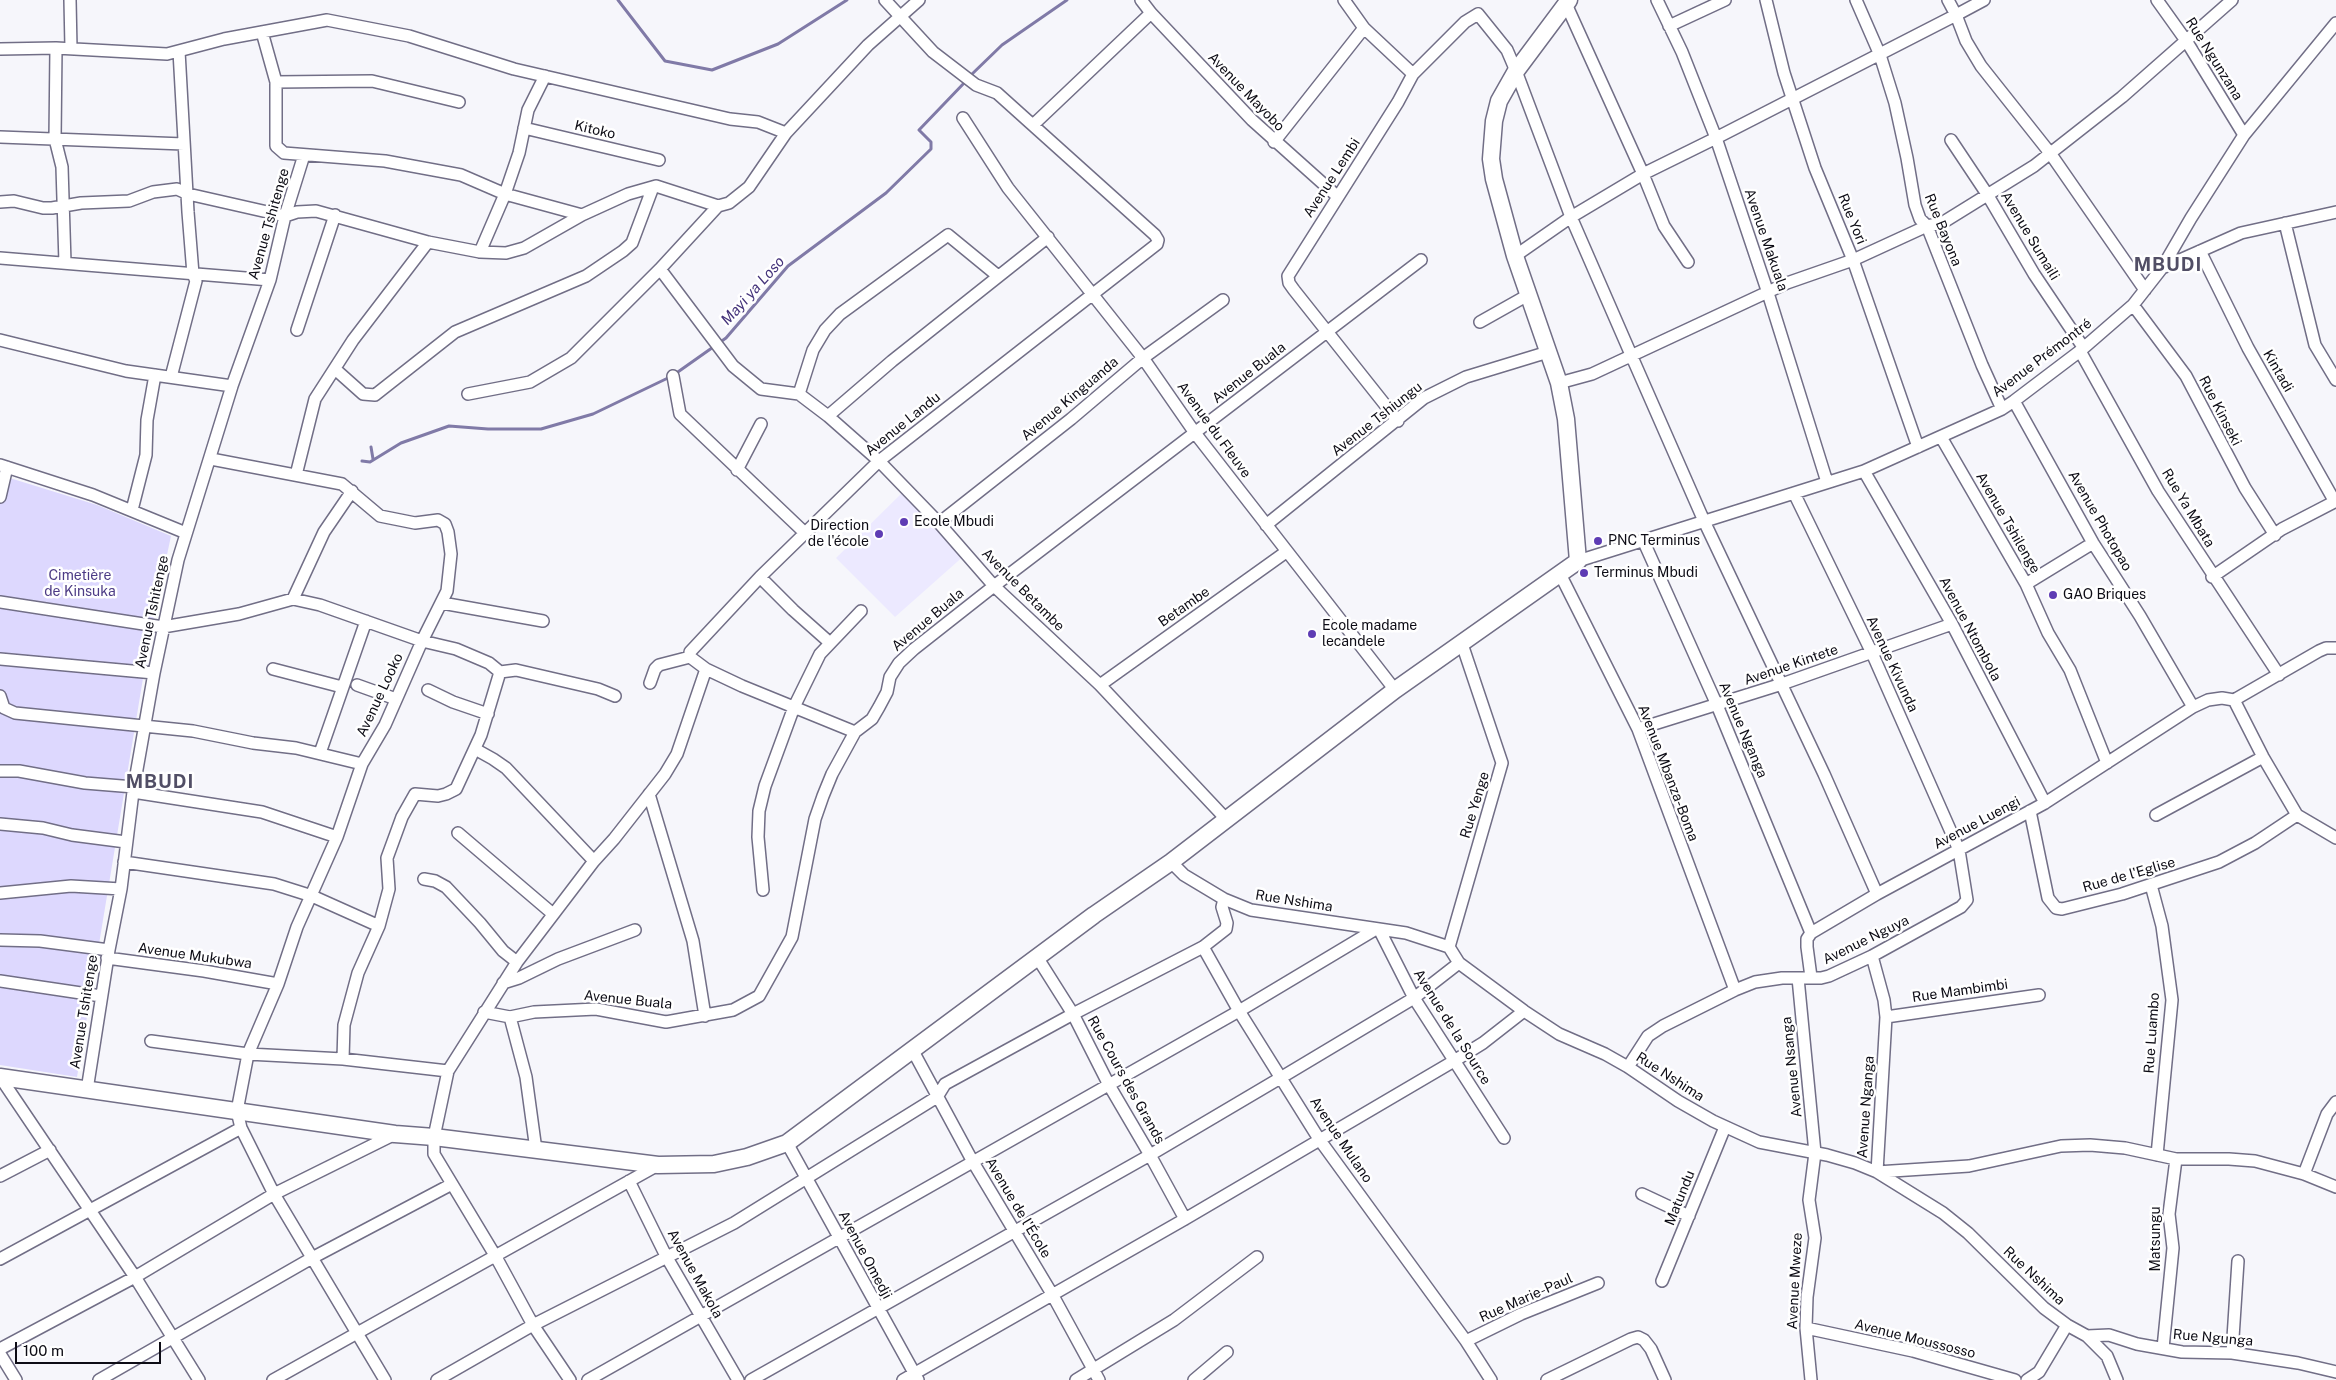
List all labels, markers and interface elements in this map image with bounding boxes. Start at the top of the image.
street label: Rue Ngunzana [2182,15,2246,103]
street label: Avenue Mayobo [1204,49,1288,135]
street label: Kitoko [573,117,617,143]
street label: Avenue Lembi [1300,135,1364,221]
street label: Avenue Tshitenge [245,166,293,282]
street label: Avenue Makuala [1741,187,1791,293]
street label: Avenue Sumaili [1997,189,2063,283]
street label: Rue Yori [1834,191,1870,247]
street label: Rue Bayona [1921,191,1965,269]
water label: Mayi ya Loso [717,253,789,329]
district label: MBUDI [2133,254,2203,276]
street label: Avenue Prémontré [1989,315,2095,401]
street label: Avenue Buala [1209,339,1289,407]
street label: Kintadi [2259,347,2297,395]
street label: Avenue Kinguanda [1018,354,1122,444]
street label: Rue Kinseki [2195,373,2245,449]
street label: Avenue Tshiungu [1328,378,1426,460]
street label: Avenue du Fleuve [1174,379,1254,481]
street label: Avenue Landu [862,389,944,459]
street label: Rue Ya Mbata [2158,466,2218,550]
street label: Avenue Photopao [2064,468,2136,574]
street label: Avenue Tshilenge [1972,469,2044,577]
place label: Ecole Mbudi [914,514,994,530]
marker: Ecole Mbudi [898,516,910,528]
place label: Direction de l'école [808,518,869,550]
marker: Direction de l'école [873,528,885,540]
place label: PNC Terminus [1608,533,1700,549]
marker: PNC Terminus [1592,535,1604,547]
street label: Avenue Betambe [978,545,1068,635]
street label: Avenue Tshitenge [132,554,172,670]
place label: Terminus Mbudi [1594,565,1698,581]
marker: Terminus Mbudi [1578,567,1590,579]
park label: Cimetière de Kinsuka [44,568,116,600]
street label: Avenue Ntombola [1935,574,2005,684]
street label: Betambe [1155,583,1213,631]
street label: Avenue Buala [889,585,967,655]
place label: GAO Briques [2063,587,2146,603]
marker: GAO Briques [2047,589,2059,601]
street label: Avenue Kivunda [1862,613,1922,715]
place label: Ecole madame lecandele [1322,618,1417,650]
marker: Ecole madame lecandele [1306,628,1318,640]
street label: Avenue Kintete [1742,641,1840,689]
street label: Avenue Looko [353,650,407,740]
street label: Avenue Nganga [1715,680,1771,780]
street label: Avenue Mbanza-Boma [1634,702,1702,844]
street label: Rue Yenge [1457,770,1493,840]
district label: MBUDI [125,771,195,793]
street label: Avenue Luengi [1931,793,2023,853]
street label: Rue de l'Eglise [2081,854,2177,896]
street label: Rue Nshima [1254,887,1334,915]
street label: Avenue Nguya [1820,912,1912,968]
street label: Avenue Mukubwa [137,940,253,972]
street label: Avenue Tshitenge [67,954,101,1070]
street label: Avenue de la Source [1410,966,1494,1088]
street label: Rue Mambimbi [1911,976,2009,1006]
street label: Avenue Buala [583,987,673,1013]
street label: Rue Luambo [2141,992,2163,1074]
street label: Rue Cours des Grands [1084,1013,1168,1147]
street label: Avenue Nsanga [1778,1016,1806,1118]
street label: Rue Nshima [1633,1049,1707,1105]
street label: Avenue Nganga [1854,1055,1878,1159]
street label: Avenue Mulano [1306,1094,1376,1186]
street label: Avenue de l'École [981,1155,1055,1261]
street label: Matundu [1661,1168,1699,1228]
street label: Matsungu [2148,1206,2164,1272]
street label: Avenue Omedji [835,1208,895,1302]
street label: Avenue Makola [664,1227,726,1321]
street label: Avenue Mweze [1784,1232,1806,1330]
street label: Rue Nshima [2000,1243,2068,1309]
street label: Rue Marie-Paul [1477,1270,1575,1326]
street label: Avenue Moussosso [1853,1316,1977,1362]
street label: Rue Ngunga [2172,1326,2254,1350]
scale bar [18,1332,164,1364]
text: 100 m [23,1342,64,1359]

